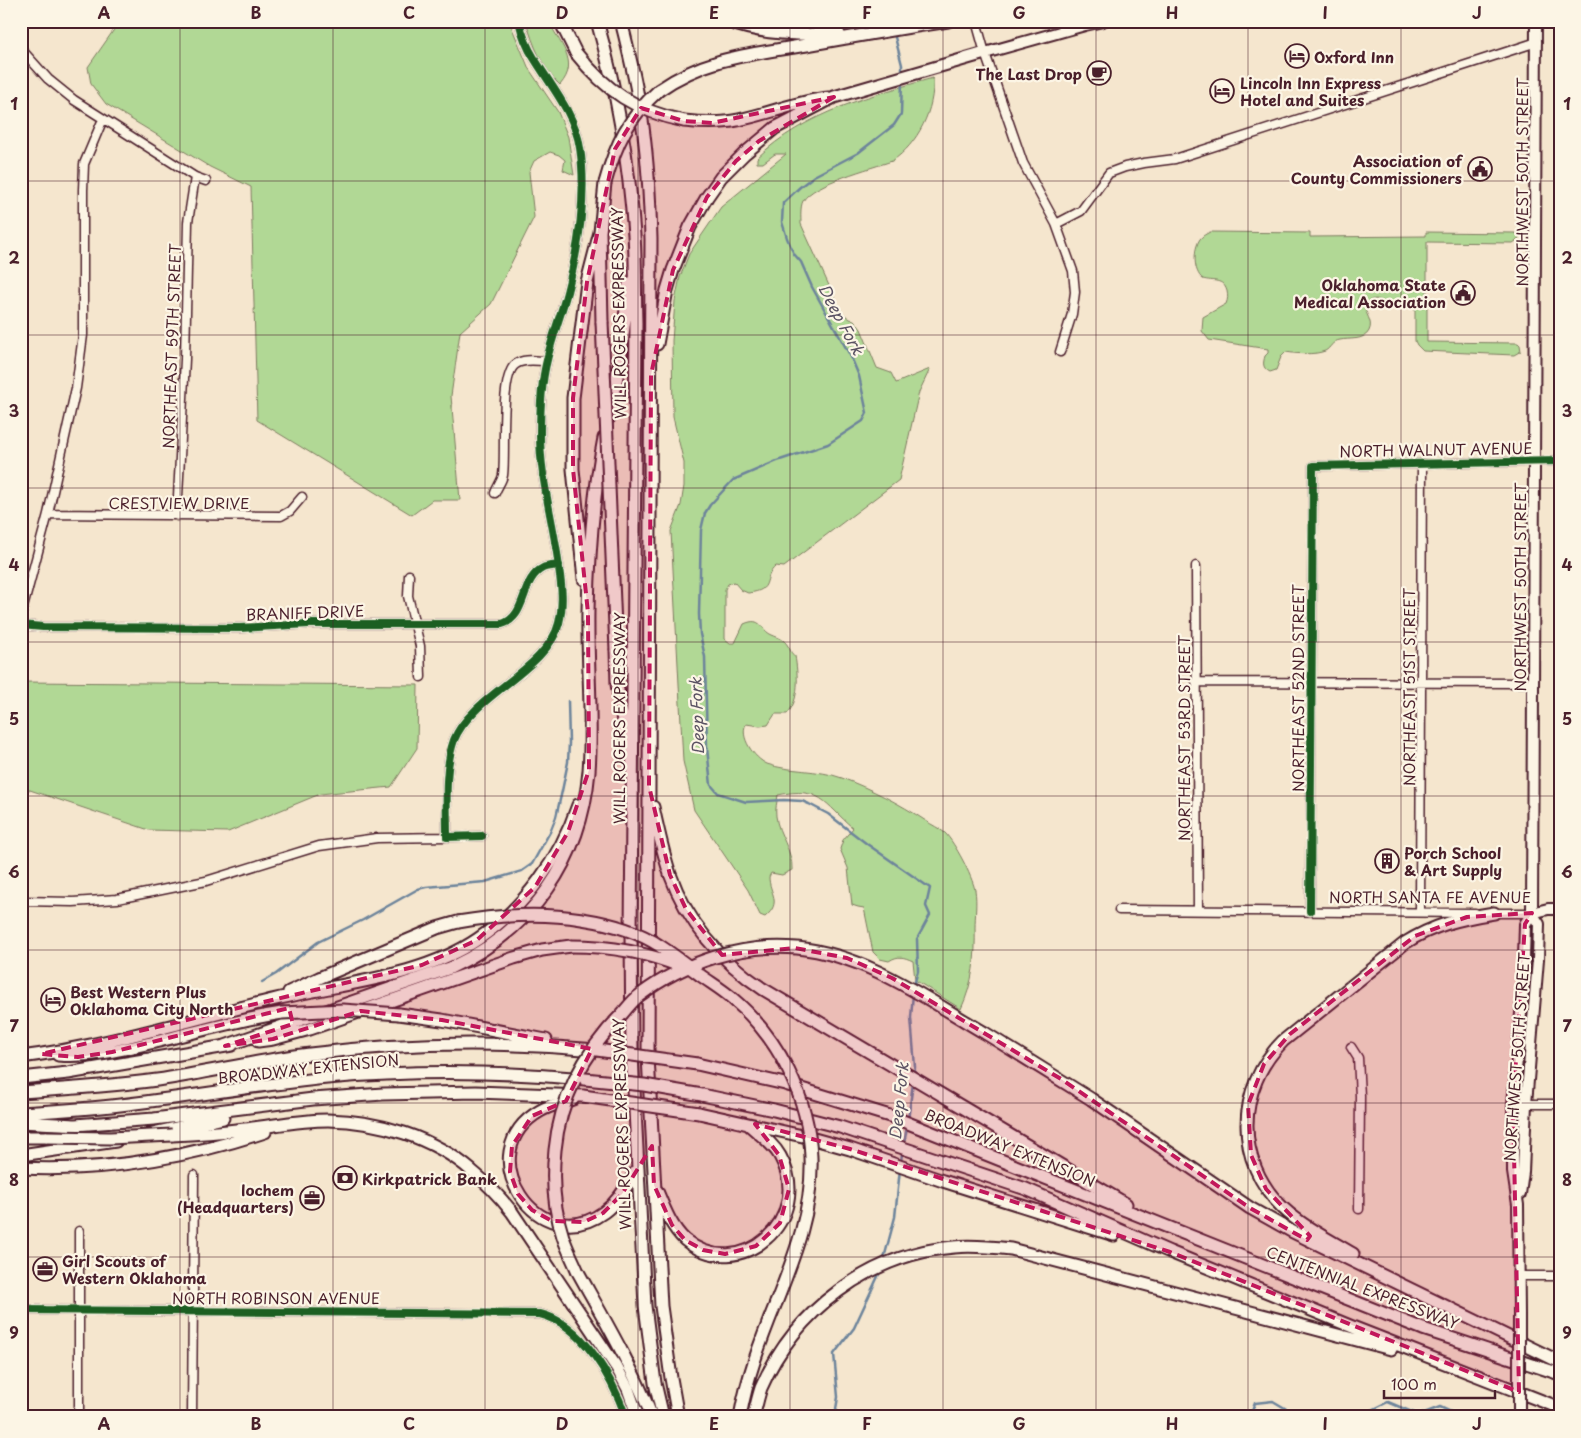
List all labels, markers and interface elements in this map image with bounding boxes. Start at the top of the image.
text: A [98,0,111,24]
text: B [251,0,262,24]
text: C [403,0,415,24]
text: D [556,0,568,24]
text: E [709,0,719,24]
text: F [862,0,872,24]
text: G [1012,0,1026,24]
text: H [1166,0,1178,24]
text: I [1322,0,1328,24]
text: J [1472,0,1482,24]
hotel icon: Oxford Inn [1284,43,1310,69]
place label: Oxford Inn [1314,45,1394,68]
cafe icon: The Last Drop [1086,60,1112,86]
place label: The Last Drop [976,62,1082,85]
place label: Lincoln Inn Express Hotel and Suites [1240,71,1381,111]
street label: NORTHWEST 50TH STREET [1510,77,1533,287]
hotel icon: Lincoln Inn Express Hotel and Suites [1209,78,1235,104]
text: 1 [10,91,18,115]
text: 1 [1563,91,1571,115]
place label: Association of County Commissioners [1291,149,1464,189]
public building icon: Association of County Commissioners [1467,156,1493,182]
street label: WILL ROGERS EXPRESSWAY [605,206,631,419]
street label: NORTHEAST 59TH STREET [156,242,186,449]
text: 2 [8,245,20,269]
text: 2 [1561,245,1573,269]
place label: Oklahoma State Medical Association [1294,273,1446,313]
water label: Deep Fork [813,279,871,360]
public building icon: Oklahoma State Medical Association [1450,280,1476,306]
text: 3 [9,398,19,422]
text: 3 [1562,398,1572,422]
street label: NORTH WALNUT AVENUE [1339,436,1533,462]
street label: NORTHWEST 50TH STREET [1508,482,1531,692]
street label: CRESTVIEW DRIVE [109,491,249,514]
text: 4 [9,552,20,576]
text: 4 [1562,552,1573,576]
street label: NORTHEAST 52ND STREET [1286,583,1309,792]
street label: NORTHEAST 51ST STREET [1397,587,1420,786]
street label: BRANIFF DRIVE [245,598,365,626]
street label: WILL ROGERS EXPRESSWAY [607,612,630,824]
street label: NORTHEAST 53RD STREET [1172,634,1195,841]
water label: Deep Fork [683,676,709,755]
text: 5 [9,706,19,730]
text: 5 [1562,706,1572,730]
place label: Porch School & Art Supply [1404,841,1502,881]
building icon: Porch School & Art Supply [1374,848,1400,874]
text: 6 [8,859,20,883]
text: 6 [1561,859,1573,883]
street label: NORTH SANTA FE AVENUE [1329,885,1531,908]
street label: NORTHWEST 50TH STREET [1497,951,1535,1162]
place label: Best Western Plus Oklahoma City North [70,980,233,1020]
hotel icon: Best Western Plus Oklahoma City North [40,987,66,1013]
text: 7 [9,1013,19,1037]
text: 7 [1562,1013,1572,1037]
street label: WILL ROGERS EXPRESSWAY [606,1017,636,1230]
street label: BROADWAY EXTENSION [216,1047,400,1089]
water label: Deep Fork [882,1060,914,1141]
street label: BROADWAY EXTENSION [921,1102,1099,1192]
bank icon: Kirkpatrick Bank [332,1165,358,1191]
text: 8 [9,1167,19,1191]
place label: Kirkpatrick Bank [362,1167,497,1190]
text: 8 [1562,1167,1572,1191]
place label: Iochem (Headquarters) [177,1178,294,1218]
office icon: Iochem (Headquarters) [299,1185,325,1211]
street label: CENTENNIAL EXPRESSWAY [1263,1240,1463,1335]
place label: Girl Scouts of Western Oklahoma [62,1249,207,1289]
office icon: Girl Scouts of Western Oklahoma [32,1256,58,1282]
street label: NORTH ROBINSON AVENUE [172,1286,380,1309]
text: 9 [9,1320,19,1344]
text: 9 [1562,1320,1572,1344]
scale bar [1384,1368,1495,1400]
text: 100 m [1391,1372,1437,1395]
text: A [98,1411,111,1435]
text: B [251,1411,262,1435]
text: C [403,1411,415,1435]
text: D [556,1411,568,1435]
text: E [709,1411,719,1435]
text: F [862,1411,872,1435]
text: G [1012,1411,1026,1435]
text: H [1166,1411,1178,1435]
text: I [1322,1411,1328,1435]
text: J [1472,1411,1482,1435]

